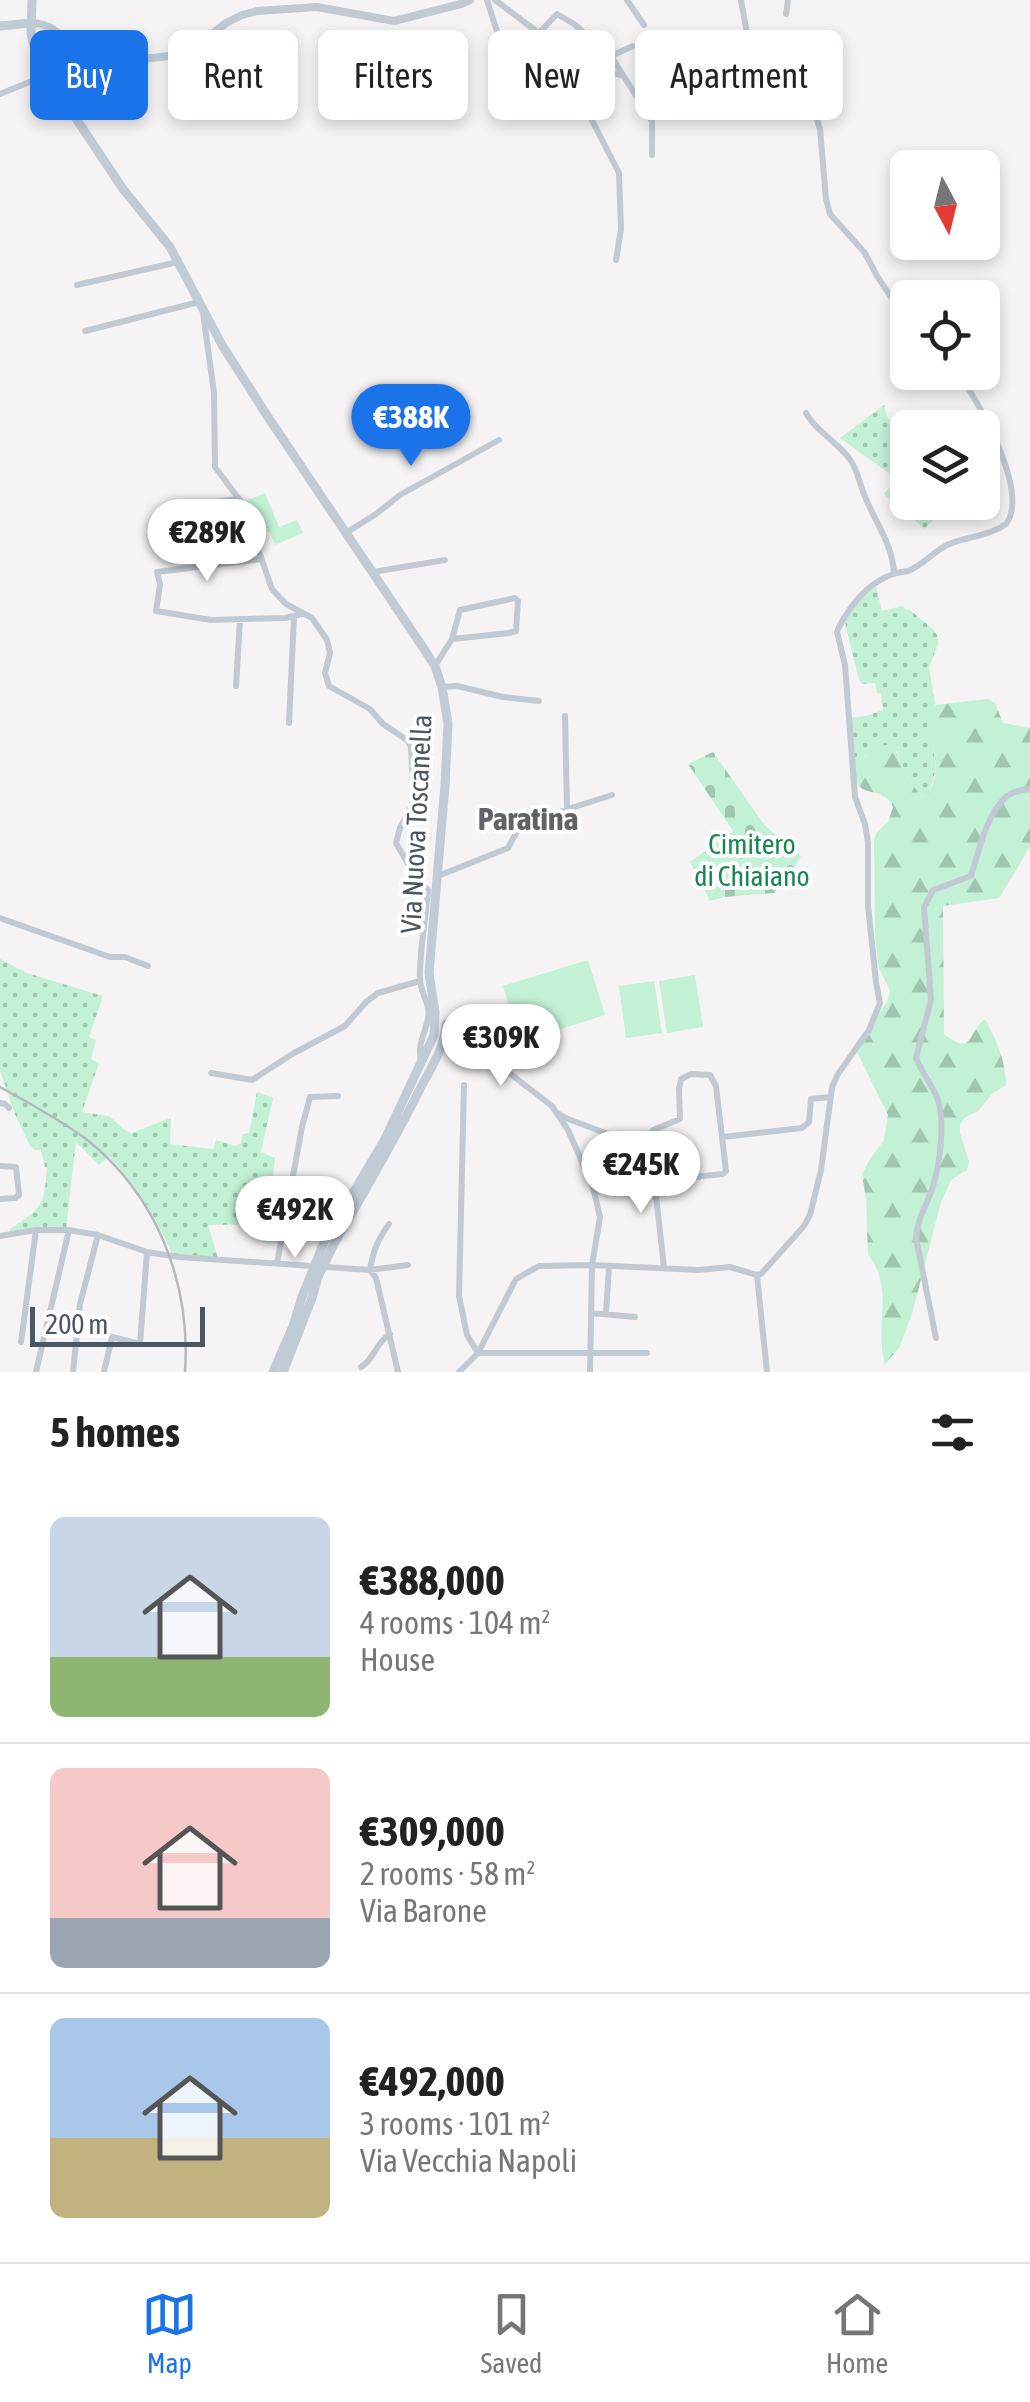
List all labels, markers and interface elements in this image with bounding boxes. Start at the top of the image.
chip: Buy [30,30,148,120]
chip: Rent [168,30,298,120]
chip: Filters [318,30,468,120]
chip: New [488,30,615,120]
chip: Apartment [635,30,843,120]
north arrow [890,150,1000,260]
map controls [890,150,1000,520]
button: locate [890,280,1000,390]
pin: €388K [341,384,481,469]
text: €388K [373,398,449,435]
button: layers [890,410,1000,520]
pin: €289K [137,499,277,584]
text: €289K [169,513,245,550]
street label: Via Nuova Toscanella [394,714,438,934]
district label: Paratina [478,800,578,837]
park label: Cimitero di Chiaiano [694,828,810,892]
pin: €309K [431,1004,571,1089]
text: €309K [463,1018,539,1055]
pin: €245K [571,1131,711,1216]
text: €245K [603,1145,679,1182]
pin: €492K [225,1176,365,1261]
text: €492K [257,1190,333,1227]
scale bar [30,1302,205,1346]
text: 200 m [45,1308,108,1340]
icon: filters [925,1405,980,1460]
text: 5 homes [50,1408,180,1456]
text: €388,000 [360,1556,505,1604]
icon: home [130,1557,250,1677]
text: 4 rooms · 104 m² [360,1604,550,1641]
text: House [360,1641,435,1678]
text: €309,000 [360,1807,505,1855]
icon: home [130,1808,250,1928]
text: 2 rooms · 58 m² [360,1855,535,1892]
text: Via Barone [360,1892,487,1929]
text: €492,000 [360,2057,505,2105]
icon: home [130,2058,250,2178]
text: 3 rooms · 101 m² [360,2105,550,2142]
text: Via Vecchia Napoli [360,2142,577,2179]
tab: Map [142,2287,197,2379]
tab: Saved [480,2287,542,2379]
tab: Home [826,2287,888,2379]

